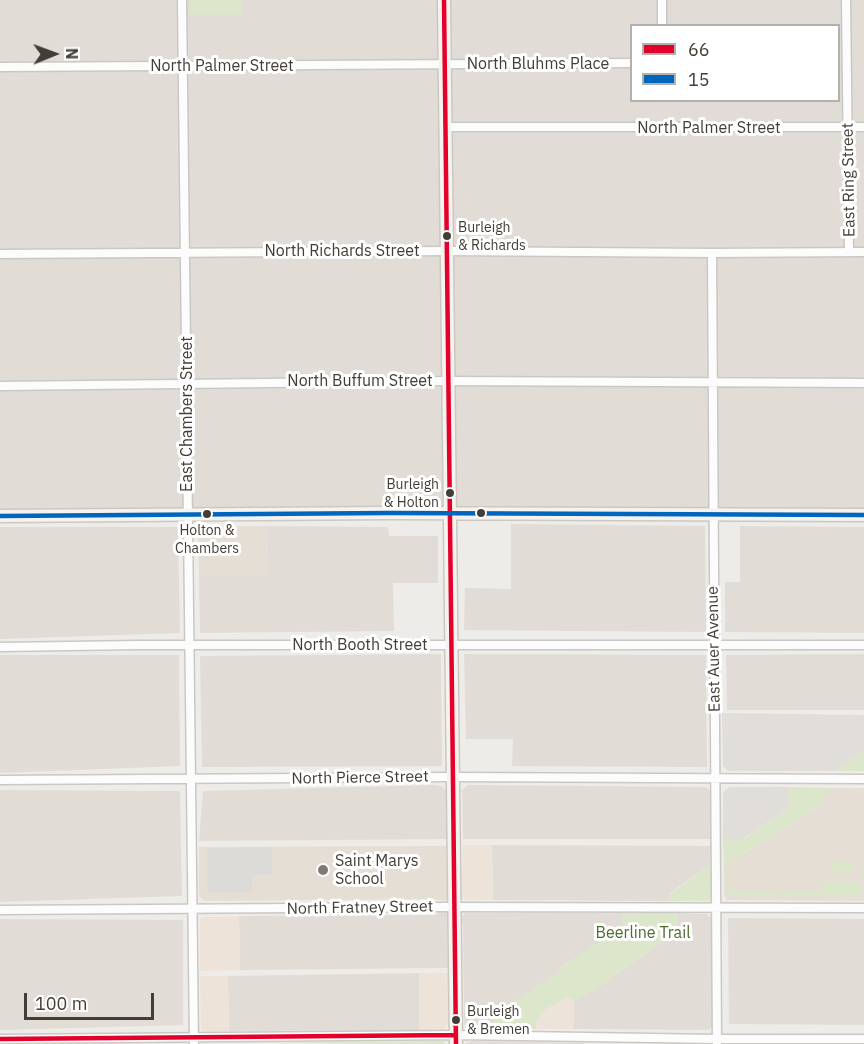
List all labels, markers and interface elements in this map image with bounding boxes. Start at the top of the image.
north arrow [24,24,84,84]
legend [630,24,840,102]
text: 66 [688,38,710,61]
text: N [62,48,82,60]
street label: North Bluhms Place [467,54,609,74]
street label: North Palmer Street [150,56,294,76]
text: 15 [688,68,710,91]
street label: North Palmer Street [637,118,781,138]
street label: East Ring Street [838,123,860,237]
place label: Burleigh & Richards [458,220,526,252]
marker: Burleigh & Richards [441,230,453,242]
street label: North Richards Street [264,241,420,261]
street label: East Chambers Street [177,336,197,492]
street label: North Buffum Street [287,371,433,391]
place label: Burleigh & Holton [384,477,439,509]
marker: Burleigh & Holton [444,487,456,499]
unlabelled marker [475,507,487,519]
marker: Holton & Chambers [201,508,213,520]
place label: Holton & Chambers [175,523,239,556]
street label: East Auer Avenue [703,586,725,712]
street label: North Booth Street [292,635,428,655]
street label: North Pierce Street [291,767,429,789]
place label: Saint Marys School [335,851,419,889]
marker: Saint Marys School [316,863,330,877]
street label: North Fratney Street [286,897,434,919]
park label: Beerline Trail [595,923,691,943]
scale bar [27,981,158,1019]
text: 100 m [35,992,87,1015]
place label: Burleigh & Bremen [467,1004,530,1036]
marker: Burleigh & Bremen [450,1014,462,1026]

